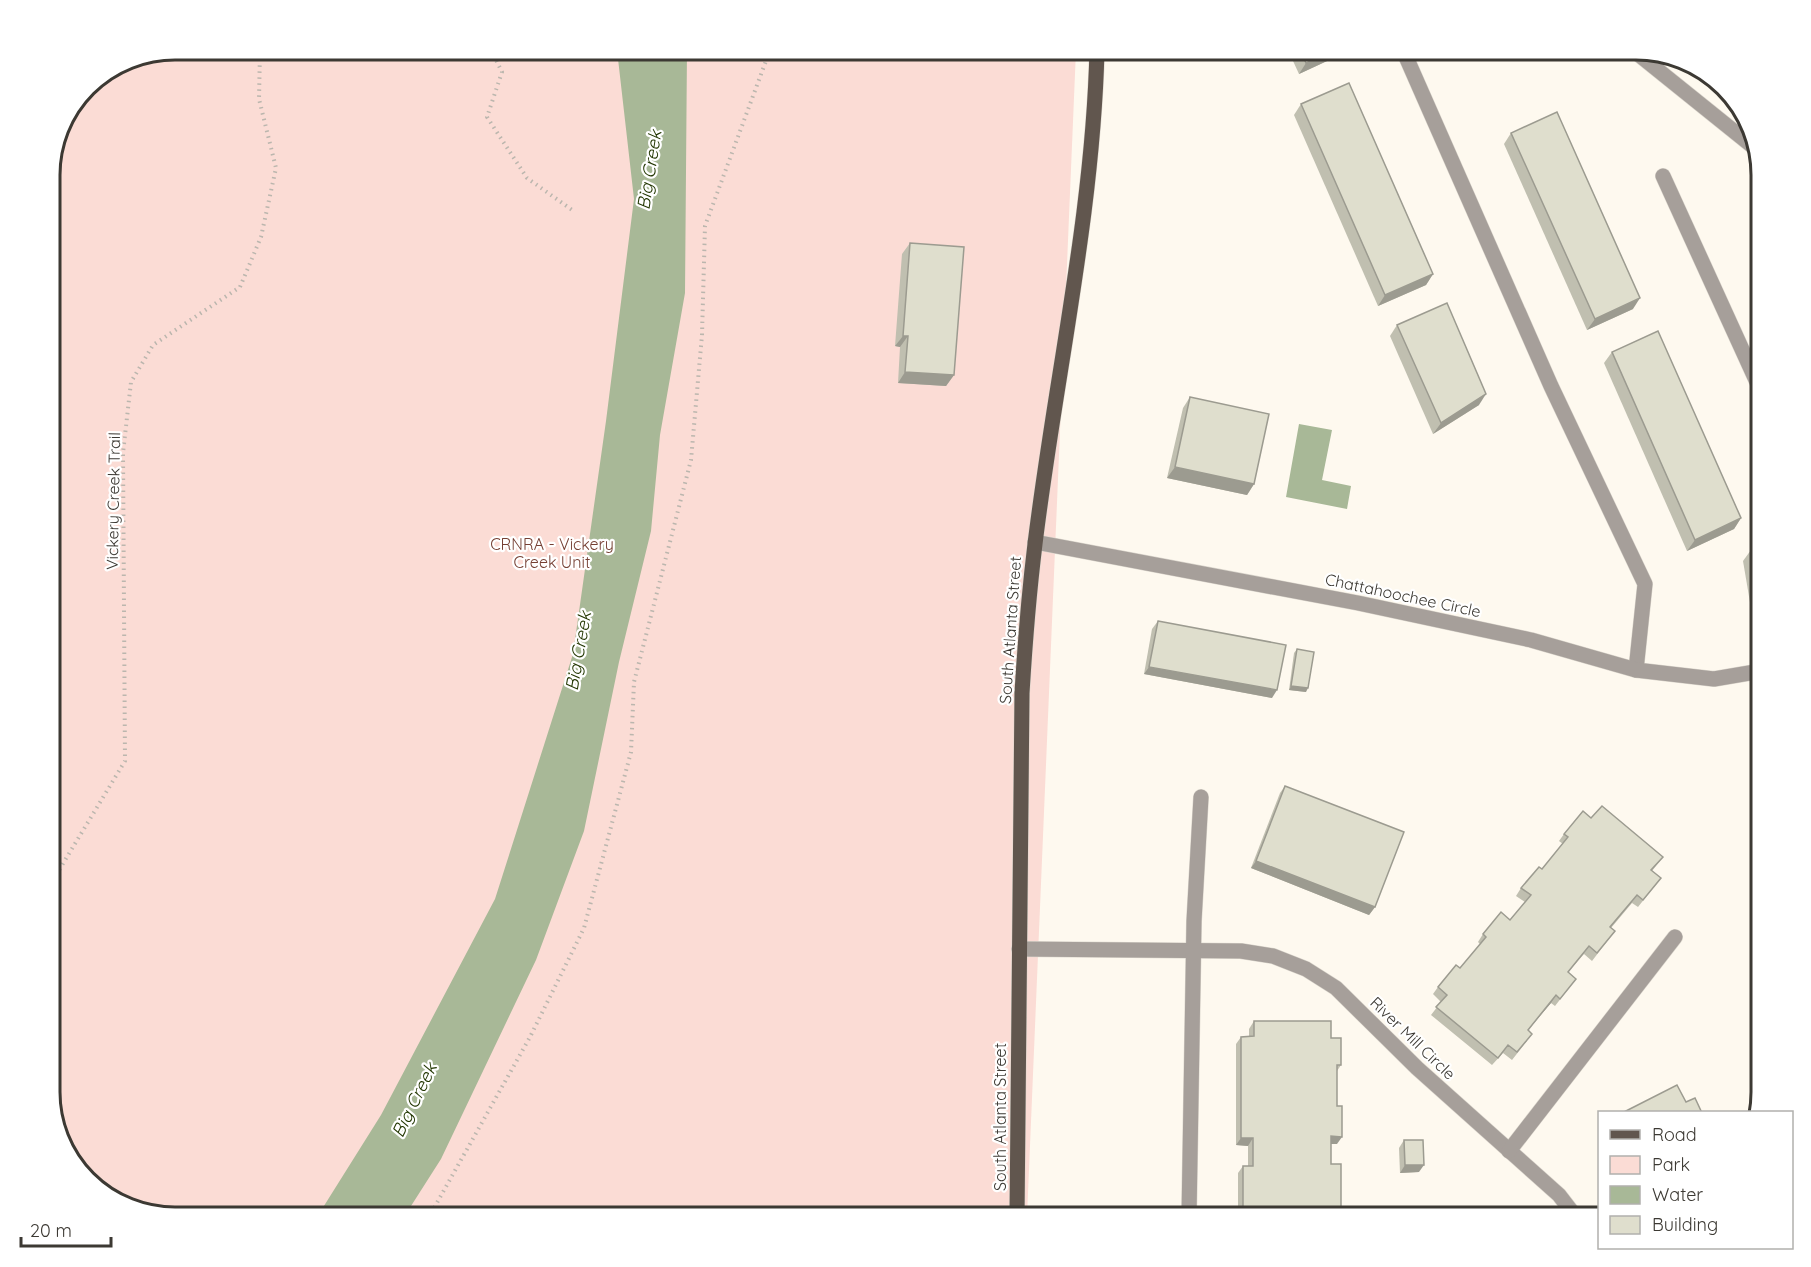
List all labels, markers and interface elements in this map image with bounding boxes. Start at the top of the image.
water label: Big Creek [631,127,667,211]
street label: Vickery Creek Trail [102,432,124,570]
park label: CRNRA - Vickery Creek Unit [490,534,614,572]
street label: South Atlanta Street [995,555,1025,705]
street label: Chattahoochee Circle [1323,569,1483,621]
water label: Big Creek [560,608,597,692]
street label: River Mill Circle [1366,992,1460,1084]
street label: South Atlanta Street [990,1043,1010,1191]
water label: Big Creek [386,1058,442,1141]
legend [1598,1111,1793,1249]
text: Road [1652,1123,1697,1146]
text: Park [1652,1153,1690,1176]
text: Water [1652,1183,1703,1206]
scale bar [21,1210,111,1248]
text: Building [1652,1213,1718,1236]
text: 20 m [30,1219,72,1242]

